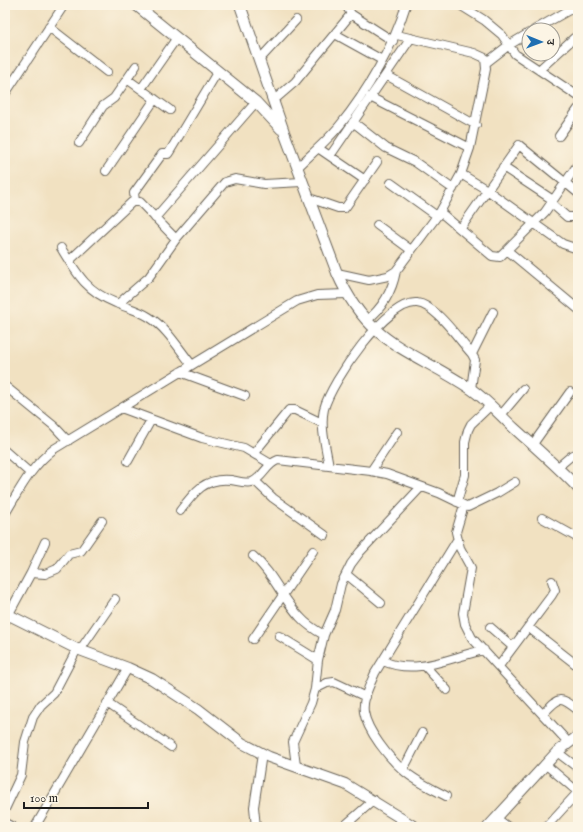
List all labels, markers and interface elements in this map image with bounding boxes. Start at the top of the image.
north arrow [521,22,561,62]
text: उ [543,38,557,46]
scale bar [24,784,148,810]
text: 100 m [30,791,58,806]

